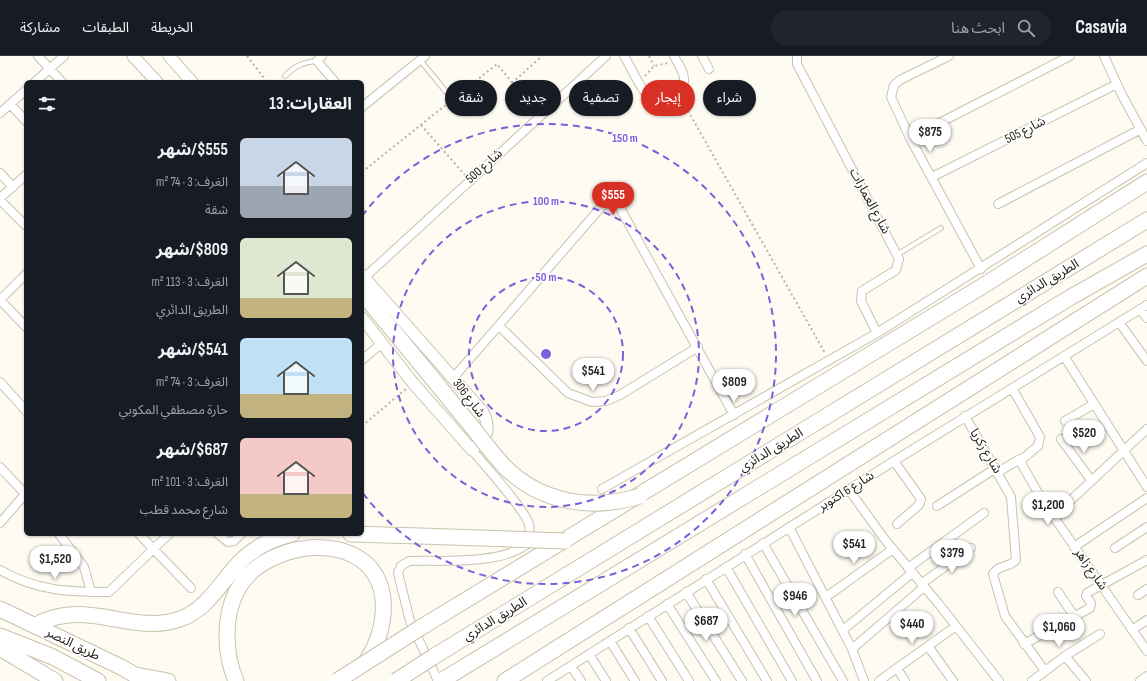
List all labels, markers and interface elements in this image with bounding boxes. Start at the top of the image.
search box [771,10,1051,46]
text: Casavia [1075,16,1127,39]
icon: search [1015,17,1037,39]
text: مشاركة [20,19,60,36]
text: الطبقات [82,19,129,36]
text: الخريطة [151,19,193,36]
text: ابحث هنا [951,19,1005,38]
chip: شقة [445,80,497,116]
chip: جديد [505,80,561,116]
chip: تصفية [569,80,633,116]
chip: إيجار [641,80,695,116]
chip: شراء [703,80,756,116]
icon: filters [36,93,58,115]
text: العقارات: 13 [269,94,352,114]
street label: شارع 505 [1002,113,1049,149]
pin: $875 [906,119,954,153]
text: $875 [918,124,942,140]
text: 150 m [612,131,638,146]
text: $555/شهر [158,140,228,160]
street label: شارع 500 [462,145,507,188]
icon: home [272,154,320,202]
street label: شارع العمارات [844,165,894,238]
text: الغرف: 3 · 74 m² [156,174,228,190]
pin: $555 [589,182,637,216]
text: $555 [601,187,625,203]
text: 100 m [533,194,559,209]
text: شقة [205,202,228,218]
text: $809/شهر [156,240,228,260]
icon: home [272,254,320,302]
street label: الطريق الدائري [1012,256,1083,308]
text: 50 m [536,270,556,285]
text: الغرف: 3 · 113 m² [151,274,228,290]
text: الطريق الدائري [156,302,228,318]
text: $541/شهر [158,340,228,360]
centre of rings [539,347,553,361]
icon: home [272,354,320,402]
pin: $541 [569,358,617,392]
text: $541 [581,363,605,379]
pin: $809 [710,369,758,403]
text: الغرف: 3 · 74 m² [156,374,228,390]
text: $809 [721,374,747,390]
street label: شارع 306 [448,375,489,422]
text: حارة مصطفي المكوبي [119,402,228,418]
pin: $520 [1060,420,1108,454]
street label: الطريق الدائري [736,425,807,477]
text: $520 [1072,425,1096,441]
street label: شارع زكريا [965,426,1006,477]
text: $687/شهر [157,440,228,460]
icon: home [272,454,320,502]
street label: شارع 6 اكتوبر [814,467,878,517]
text: الغرف: 3 · 101 m² [151,474,228,490]
pin: $1,200 [1015,492,1081,526]
text: $1,200 [1031,497,1065,513]
text: شارع محمد قطب [140,502,228,518]
pin: $541 [830,531,878,565]
text: $541 [842,536,866,552]
pin: $379 [928,540,976,574]
street label: شارع زاهر [1069,544,1111,594]
text: $379 [940,545,964,561]
pin: $1,520 [22,546,88,580]
text: $1,520 [39,551,71,567]
pin: $946 [771,583,819,617]
text: $946 [783,588,807,604]
street label: الطريق الدائري [460,594,531,646]
pin: $687 [682,608,730,642]
pin: $440 [888,611,936,645]
text: $687 [694,613,718,629]
pin: $1,060 [1026,614,1092,648]
text: $440 [900,616,925,632]
text: $1,060 [1042,619,1076,635]
street label: طريق النصر [42,624,103,664]

